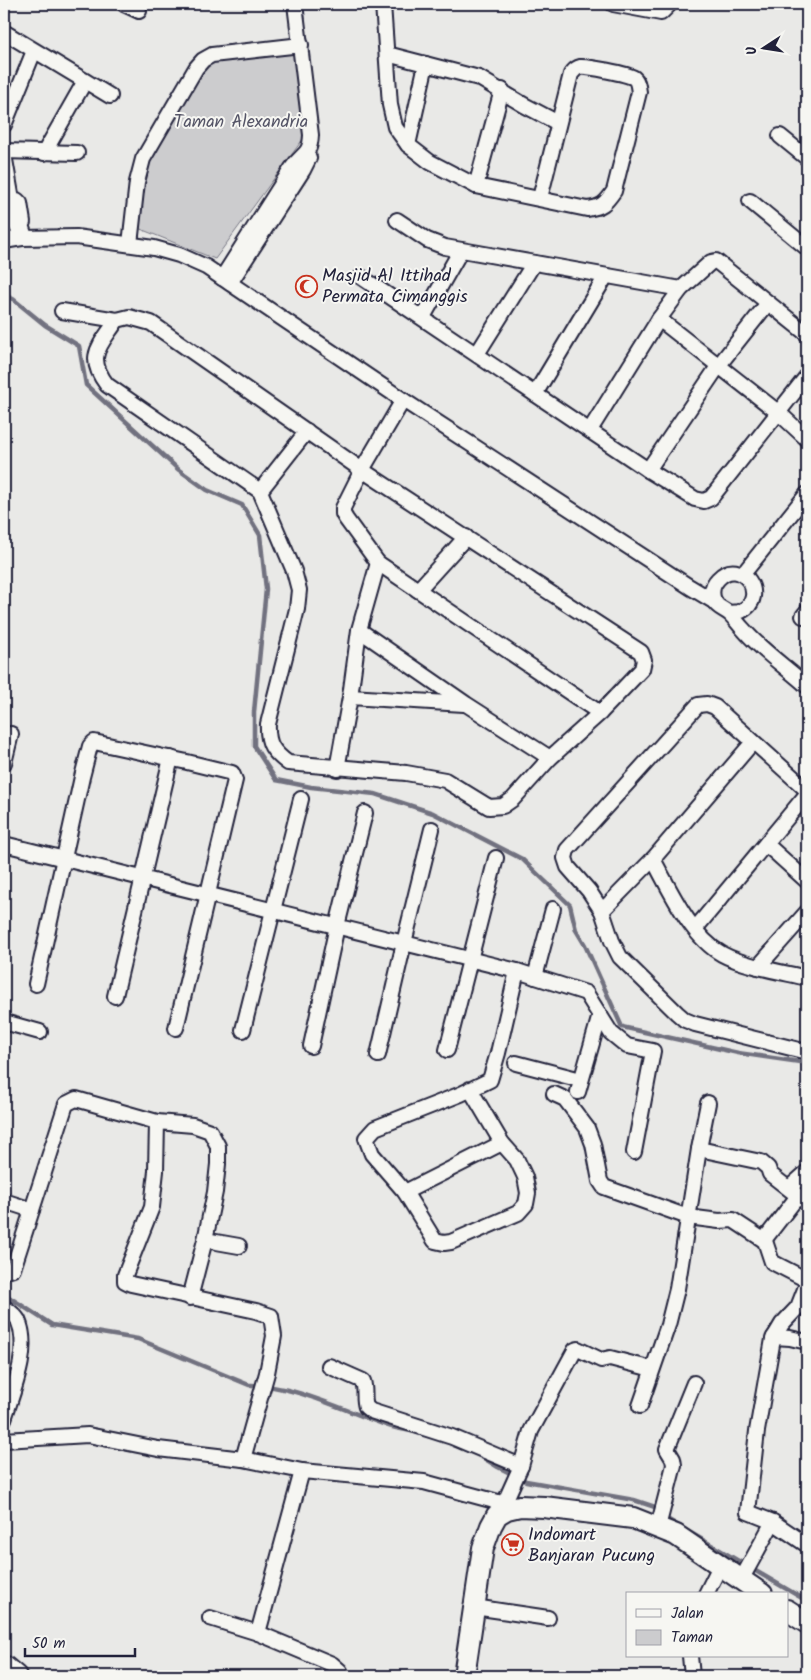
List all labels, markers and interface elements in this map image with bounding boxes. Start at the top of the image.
north arrow [738,22,788,72]
text: U [740,43,764,57]
park label: Taman Alexandria [174,108,308,137]
place label: Masjid Al Ittihad Permata Cimanggis [322,262,468,312]
mosque icon: Masjid Al Ittihad Permata Cimanggis [294,274,318,298]
place label: Indomart Banjaran Pucung [528,1521,655,1571]
supermarket icon: Indomart Banjaran Pucung [500,1533,524,1557]
legend [626,1592,788,1658]
text: Jalan [671,1602,704,1626]
scale bar [25,1625,135,1657]
text: Taman [671,1626,713,1650]
text: 50 m [32,1632,66,1656]

